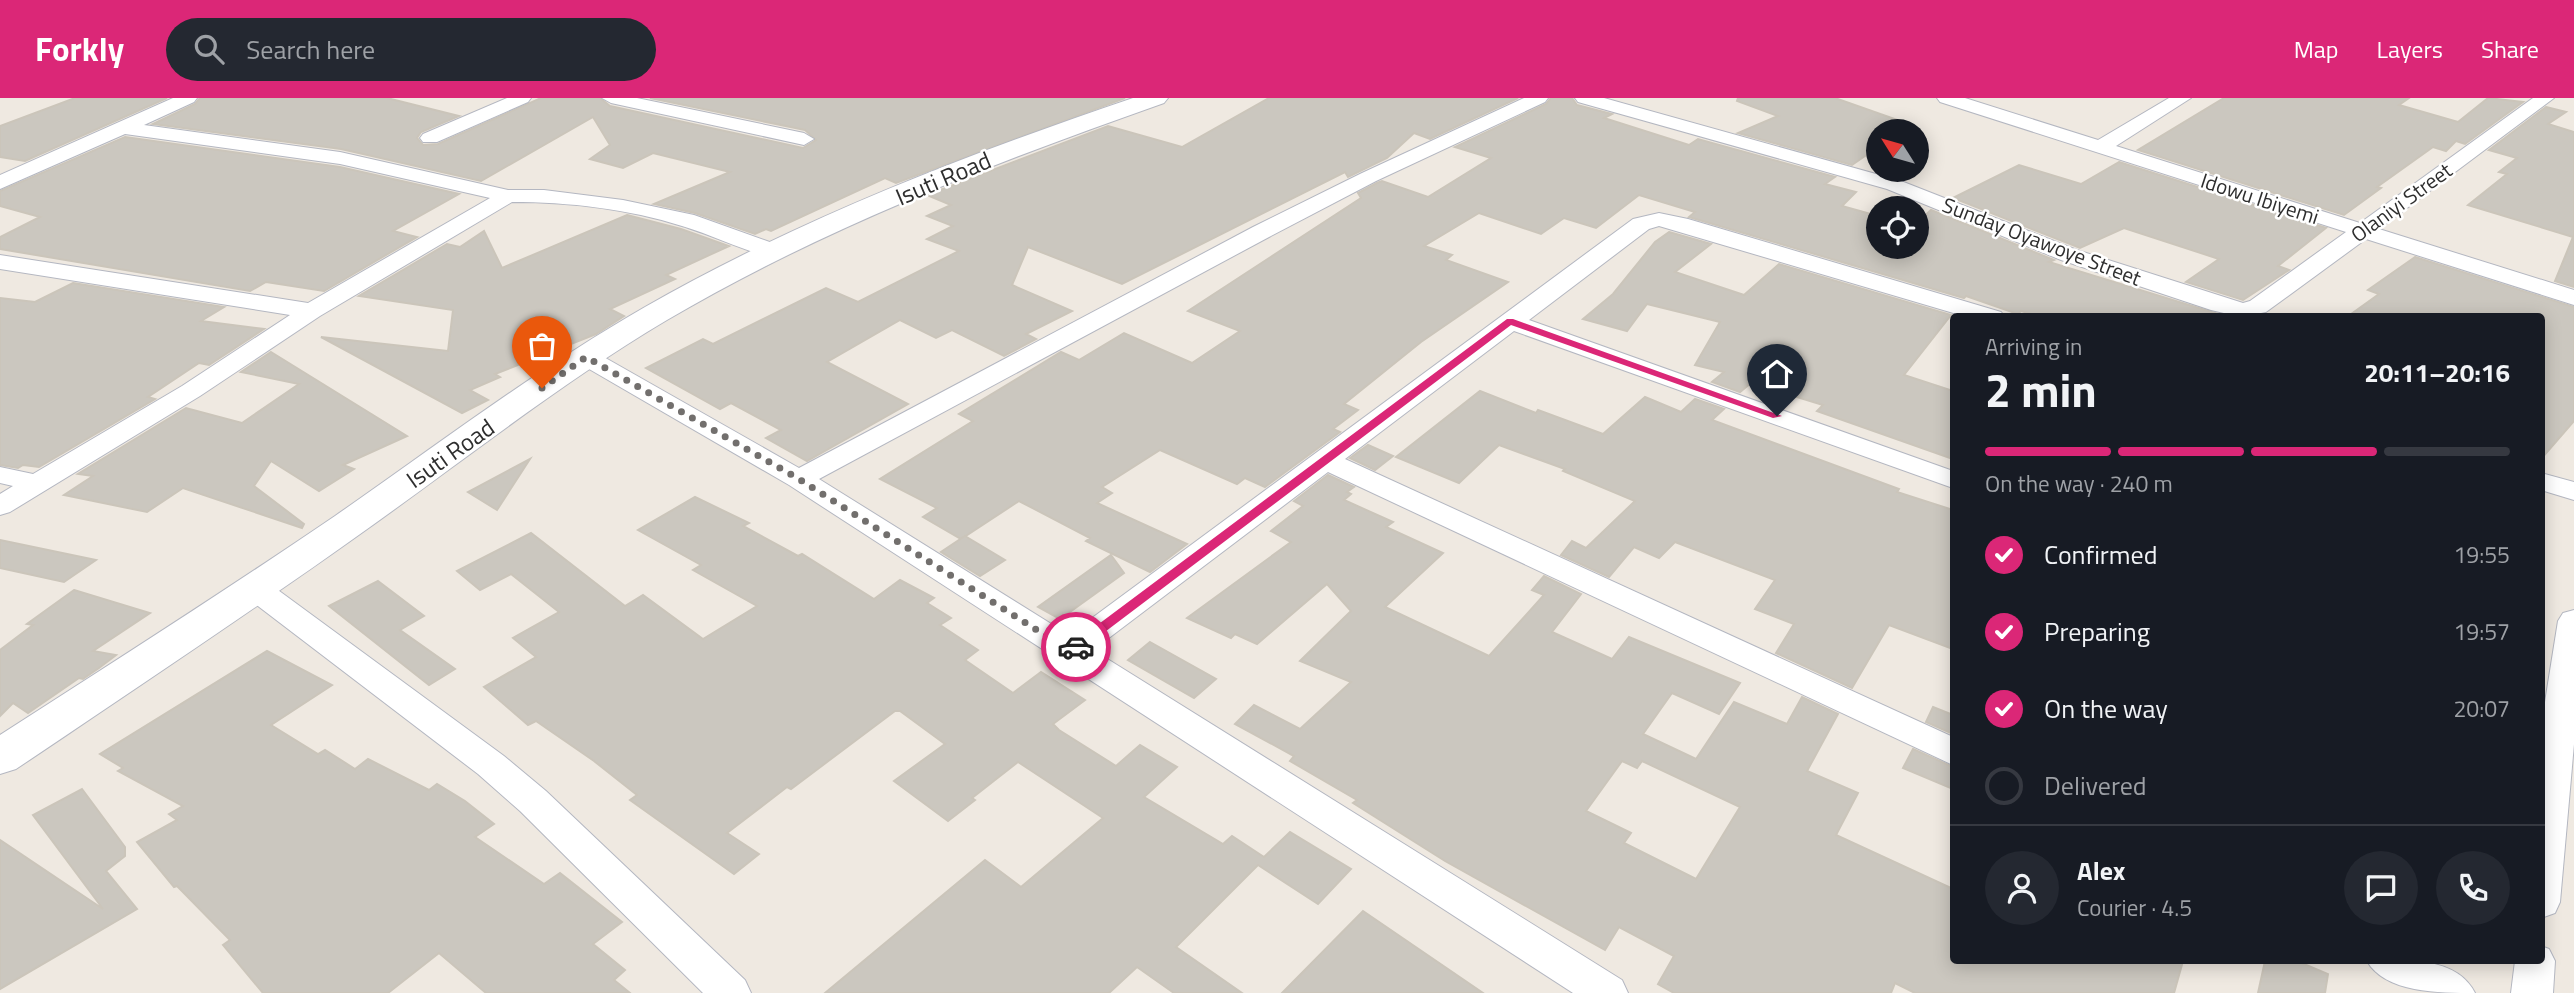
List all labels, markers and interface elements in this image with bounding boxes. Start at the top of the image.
search box [166,18,656,81]
text: Forkly [35,24,124,74]
icon: search [190,30,228,68]
text: Search here [246,30,375,69]
text: Map [2294,31,2339,67]
text: Layers [2377,31,2443,67]
text: Share [2481,31,2539,67]
north arrow [1866,119,1928,182]
map controls [1866,119,1929,259]
street label: Isuti Road [890,142,996,214]
street label: Olaniyi Street [2344,154,2459,250]
street label: Idowu Ibiyemi [2197,164,2323,232]
street label: Sunday Oyawoye Street [1938,188,2147,294]
button: locate [1866,196,1929,259]
pin [512,316,572,388]
icon: bag [523,327,561,365]
text: Arriving in [1985,329,2082,364]
pin [1747,344,1807,416]
text: 20:11–20:16 [2364,353,2510,392]
icon: home [1758,355,1796,393]
text: 2 min [1985,355,2097,425]
street label: Isuti Road [398,409,502,497]
text: On the way · 240 m [1985,466,2173,501]
text: Confirmed [2044,535,2158,574]
icon: check [1985,536,2023,574]
text: 19:55 [2453,537,2510,572]
courier [1041,612,1111,682]
text: Preparing [2044,612,2150,651]
icon: check [1985,613,2023,651]
text: 19:57 [2453,614,2510,649]
icon: car [1057,628,1095,666]
text: On the way [2044,689,2168,728]
icon: check [1985,690,2023,728]
text: 20:07 [2453,691,2510,726]
text: Delivered [2044,766,2147,805]
button: person [1985,851,2059,925]
text: Alex [2077,851,2125,890]
button: chat [2344,851,2418,925]
button: phone [2436,851,2510,925]
text: Courier · 4.5 [2077,890,2192,925]

